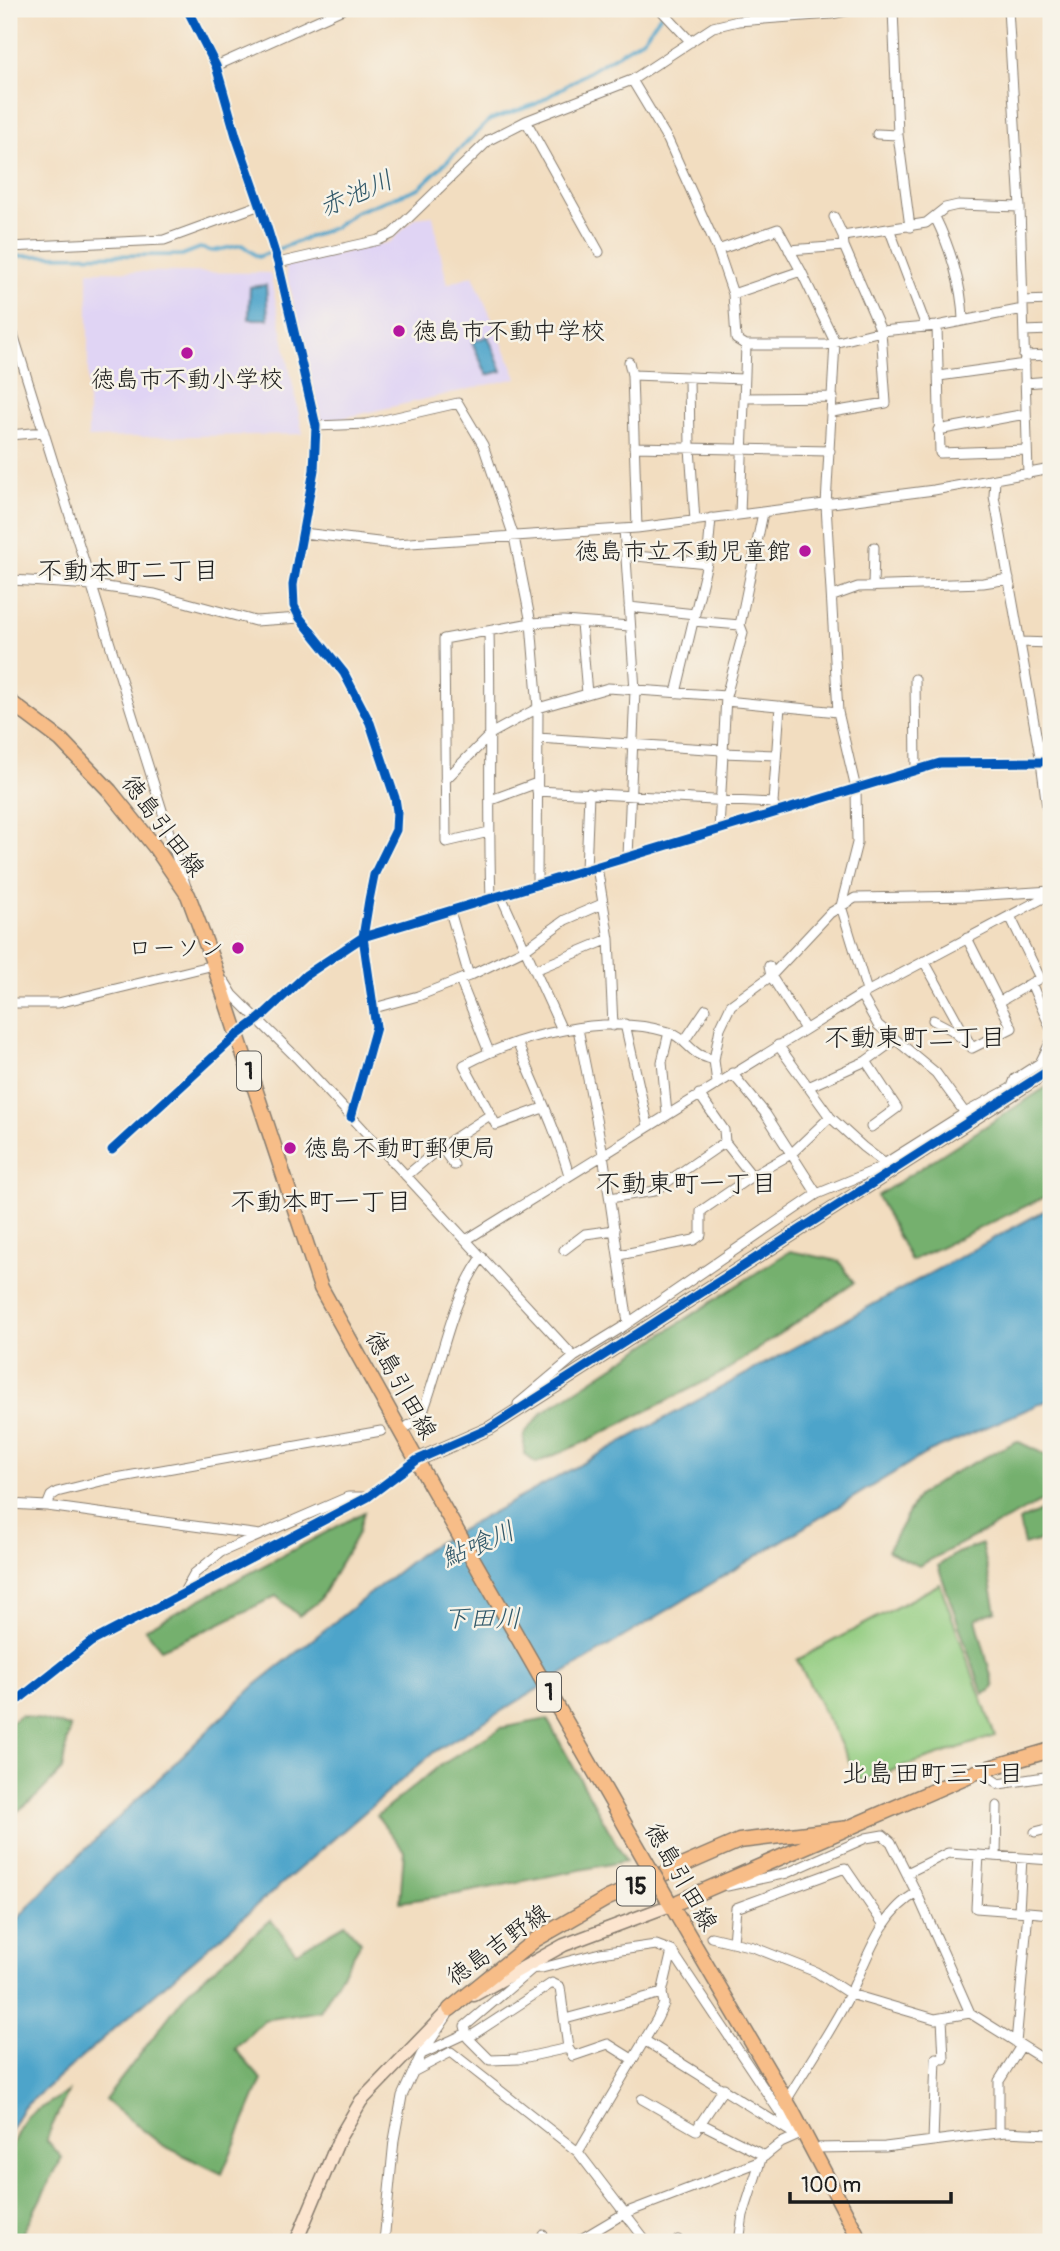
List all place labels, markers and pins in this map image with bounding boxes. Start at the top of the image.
place label: 徳島市不動中学校 [413,317,605,346]
marker: 徳島市不動中学校 [391,323,407,339]
marker: 徳島市不動小学校 [179,345,195,361]
place label: 徳島市不動小学校 [91,365,283,394]
place label: 徳島市立不動児童館 [575,537,791,566]
marker: 徳島市立不動児童館 [797,543,813,559]
place label: ローソン [128,934,224,963]
marker: ローソン [230,940,246,956]
place label: 徳島不動町郵便局 [304,1134,496,1163]
marker: 徳島不動町郵便局 [282,1140,298,1156]

